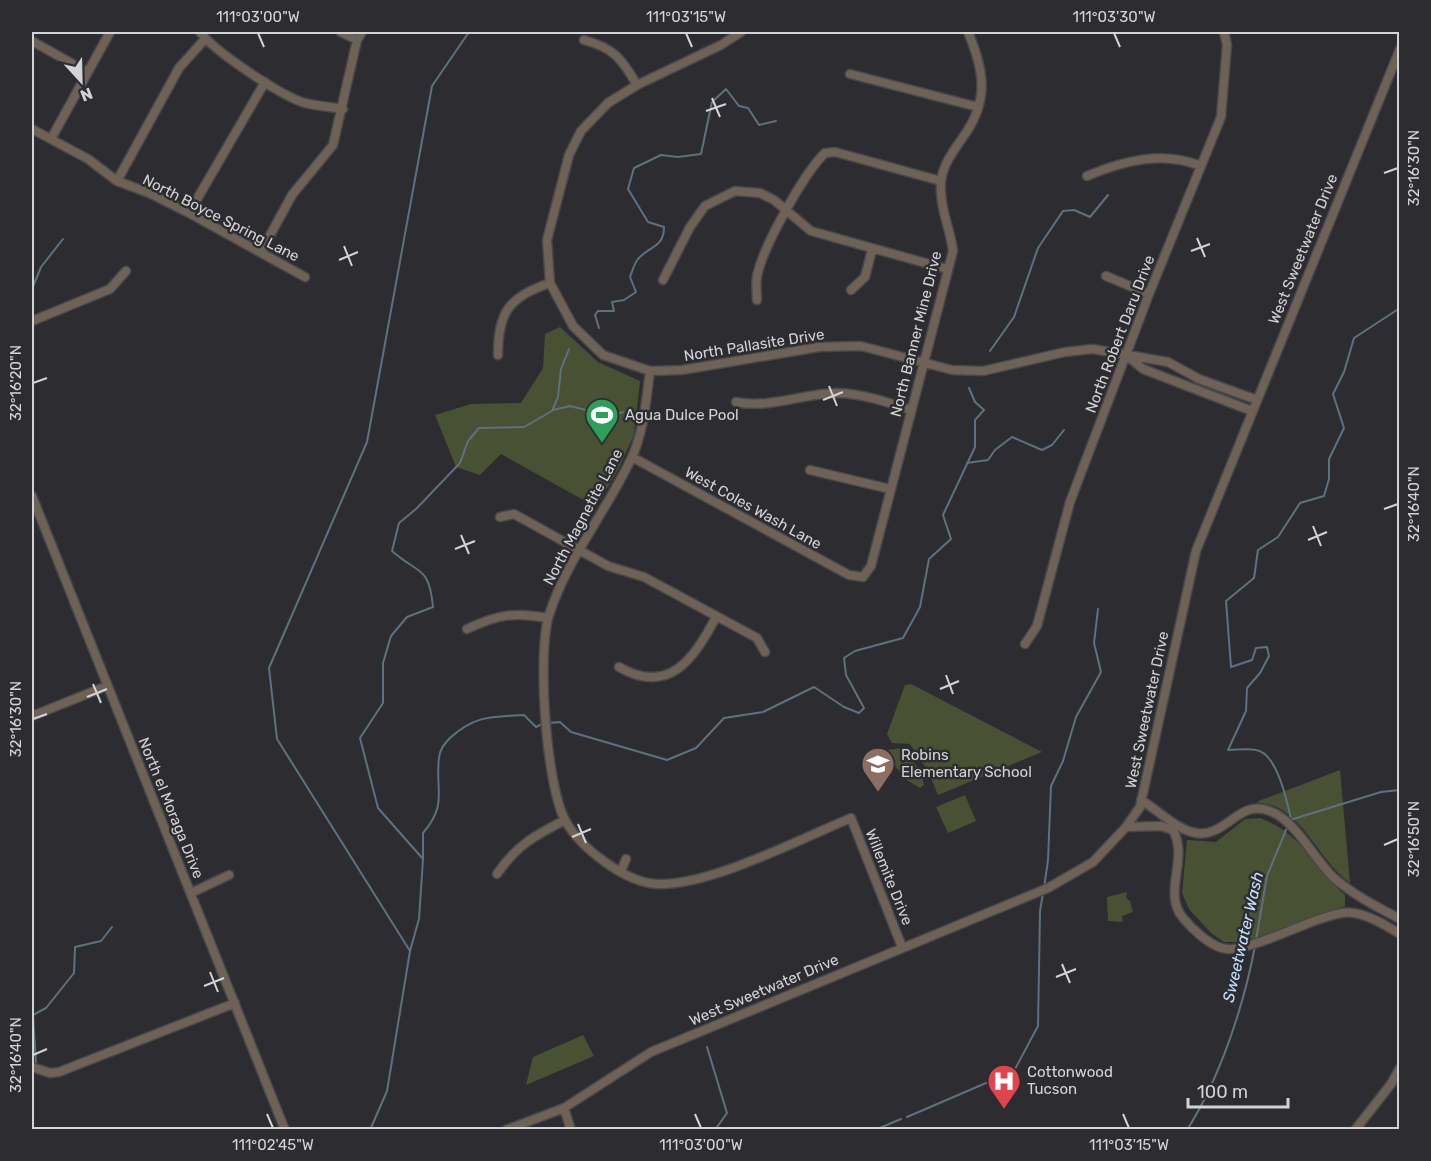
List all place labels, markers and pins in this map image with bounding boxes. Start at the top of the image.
sports icon: Agua Dulce Pool [584,397,620,444]
place label: Agua Dulce Pool [625,406,739,424]
school or university icon: Robins Elementary School [860,746,896,793]
place label: Robins Elementary School [901,746,1032,781]
hospital icon: Cottonwood Tucson [986,1063,1022,1110]
place label: Cottonwood Tucson [1027,1063,1113,1098]

